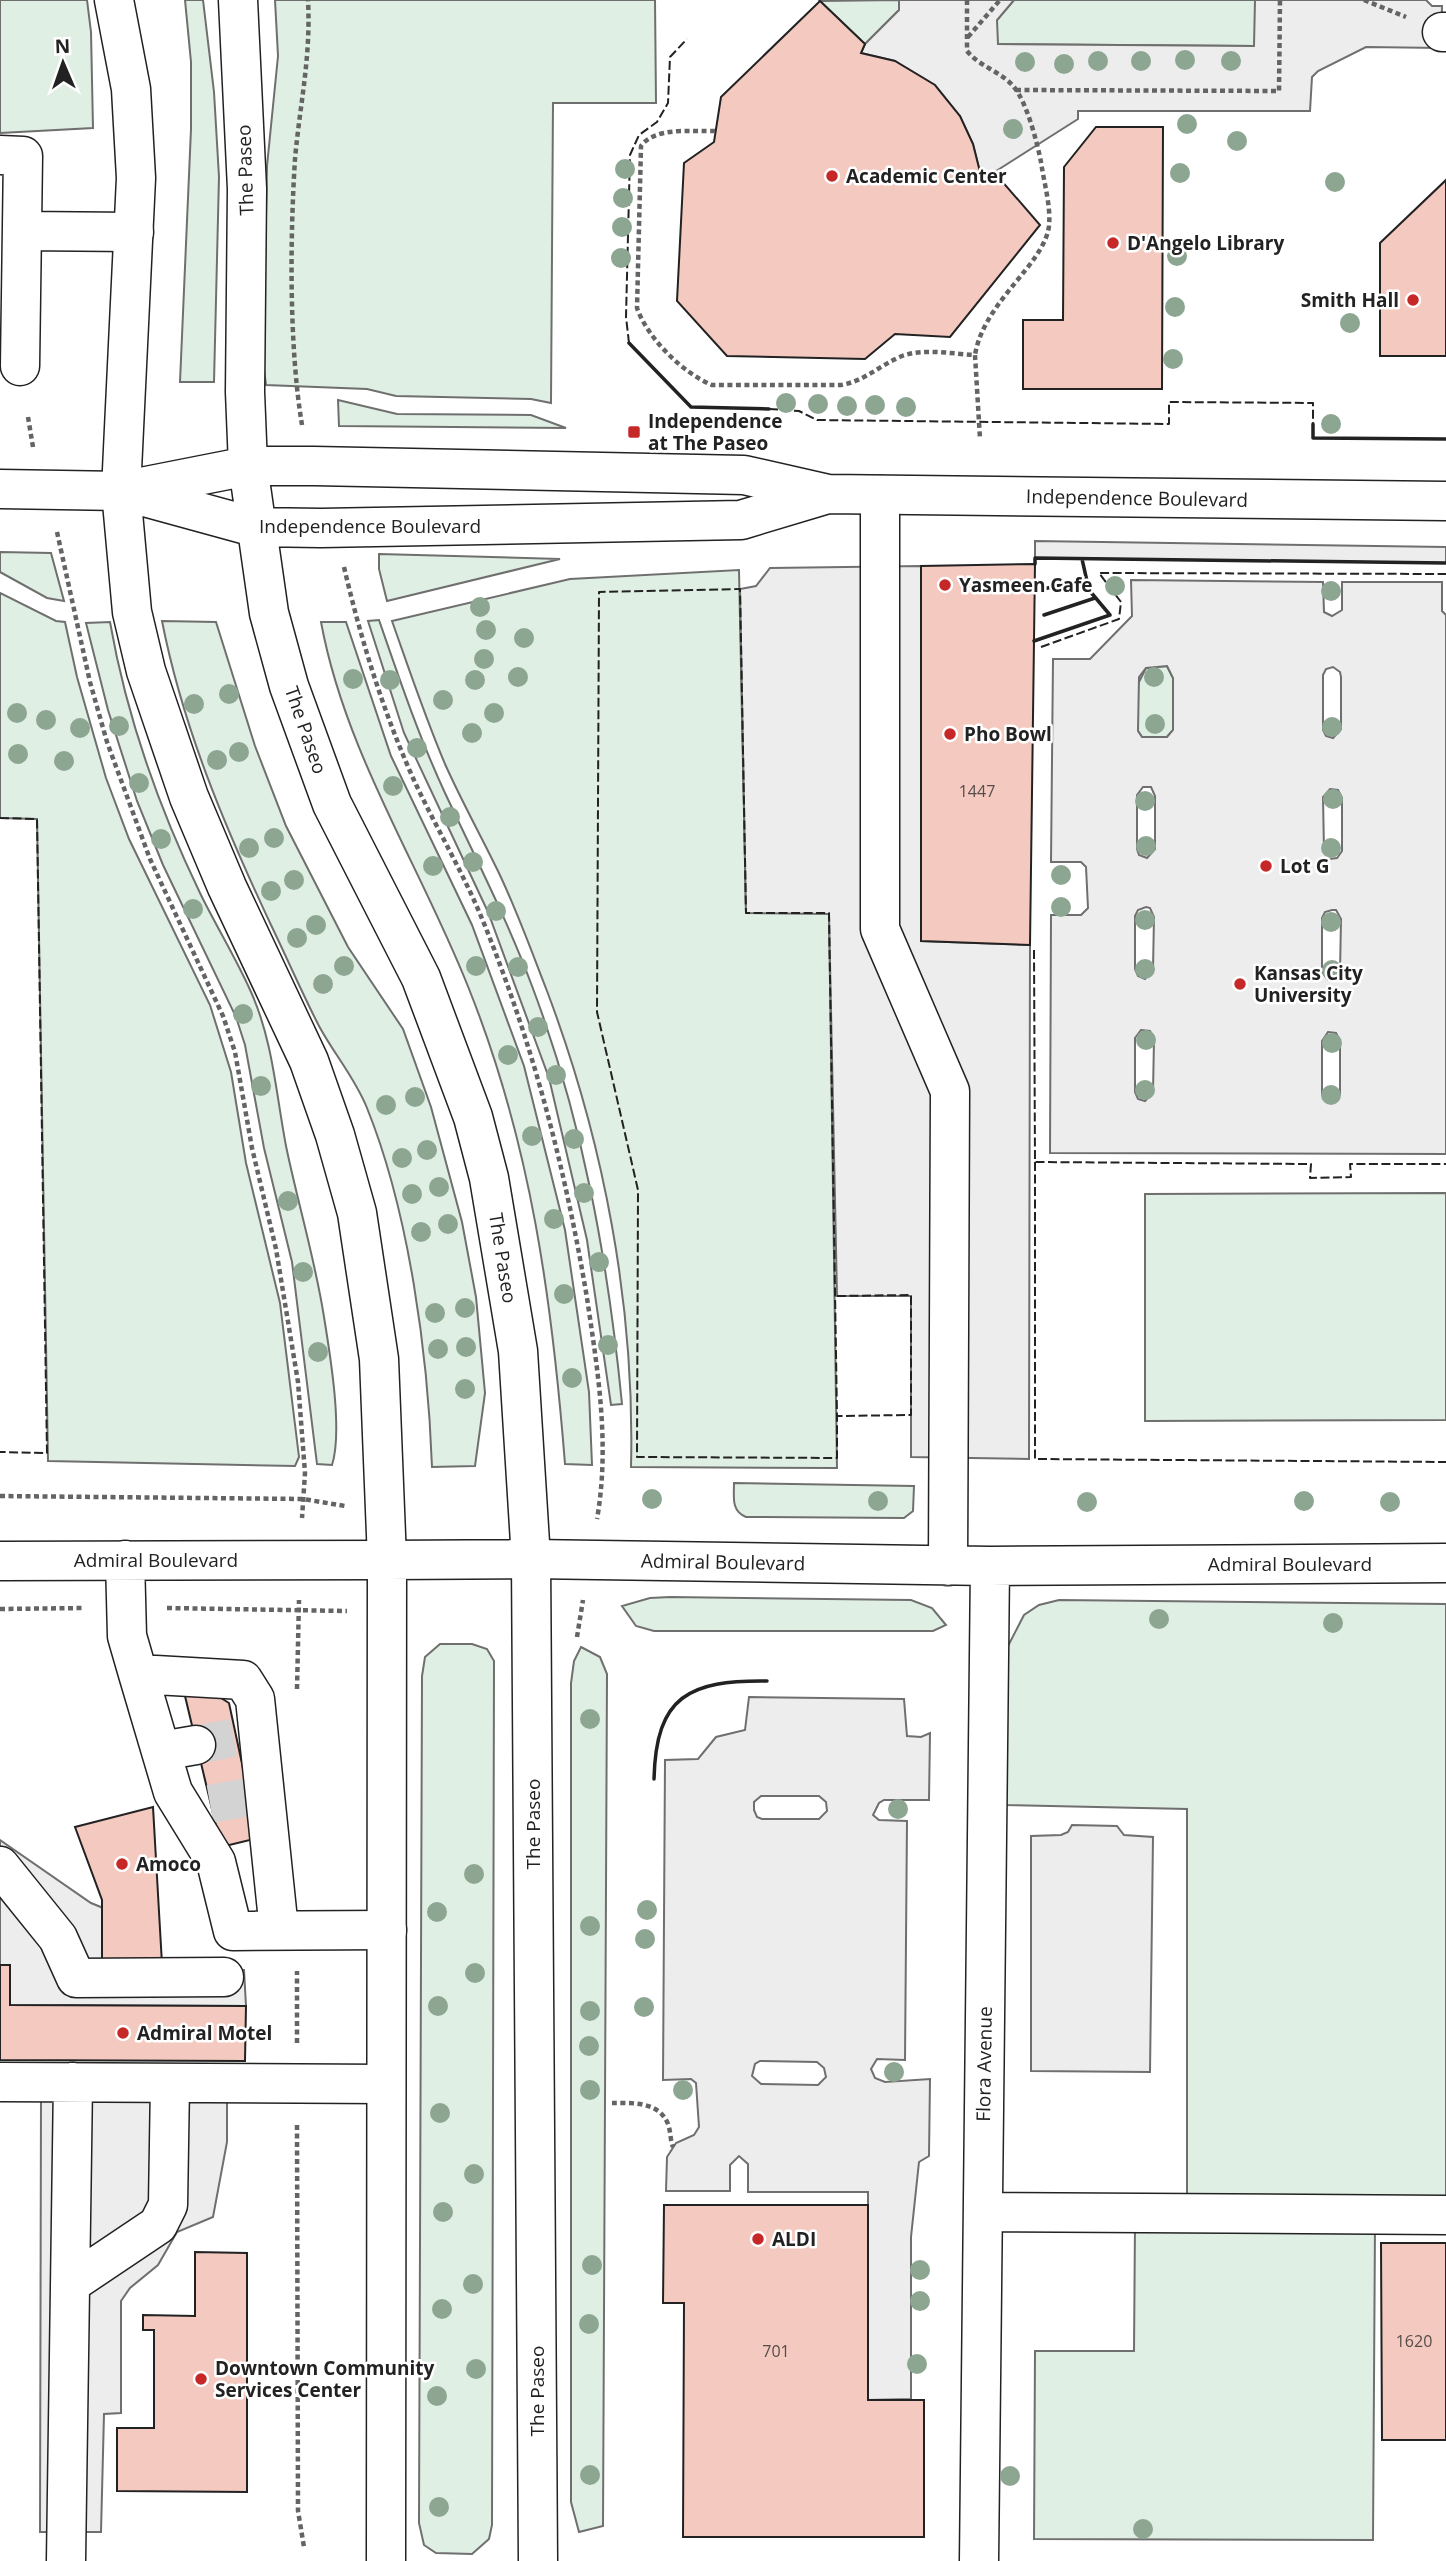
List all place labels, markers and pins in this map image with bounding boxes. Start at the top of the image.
place label: Academic Center [846,163,1007,189]
marker: Academic Center [824,168,840,184]
place label: D'Angelo Library [1127,230,1284,256]
marker: D'Angelo Library [1105,235,1121,251]
place label: Smith Hall [1301,287,1399,313]
marker: Smith Hall [1405,292,1421,308]
place label: Independence at The Paseo [648,408,783,456]
marker: Independence at The Paseo [626,424,642,440]
place label: Yasmeen Cafe [959,572,1092,598]
marker: Yasmeen Cafe [937,577,953,593]
place label: Pho Bowl [964,721,1052,747]
marker: Pho Bowl [942,726,958,742]
place label: Lot G [1280,853,1329,879]
marker: Lot G [1258,858,1274,874]
place label: Kansas City University [1254,960,1363,1008]
marker: Kansas City University [1232,976,1248,992]
place label: Amoco [136,1851,201,1877]
marker: Amoco [114,1856,130,1872]
place label: Admiral Motel [137,2020,272,2046]
marker: Admiral Motel [115,2025,131,2041]
place label: ALDI [772,2226,816,2252]
marker: ALDI [750,2231,766,2247]
place label: Downtown Community Services Center [215,2355,434,2403]
marker: Downtown Community Services Center [193,2371,209,2387]

